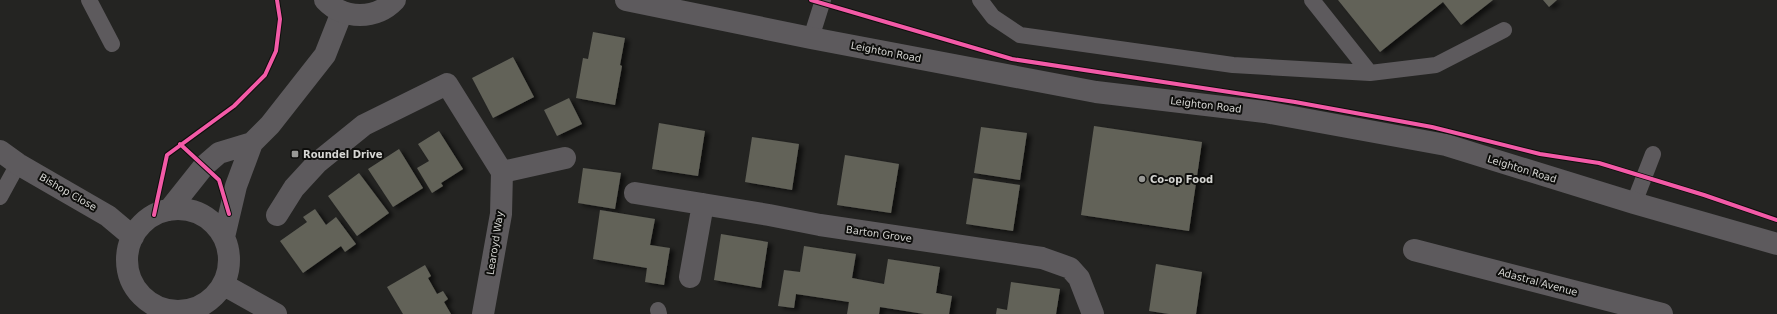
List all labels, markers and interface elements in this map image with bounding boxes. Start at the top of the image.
street label: Leighton Road [850,40,922,64]
street label: Leighton Road [1170,95,1242,115]
marker: Roundel Drive [290,149,300,159]
place label: Roundel Drive [303,149,383,160]
street label: Leighton Road [1486,153,1558,185]
street label: Bishop Close [38,171,98,213]
marker: Co-op Food [1137,174,1147,184]
place label: Co-op Food [1150,174,1213,185]
street label: Learoyd Way [485,210,505,276]
street label: Barton Grove [845,224,913,244]
street label: Adastral Avenue [1497,266,1579,298]

